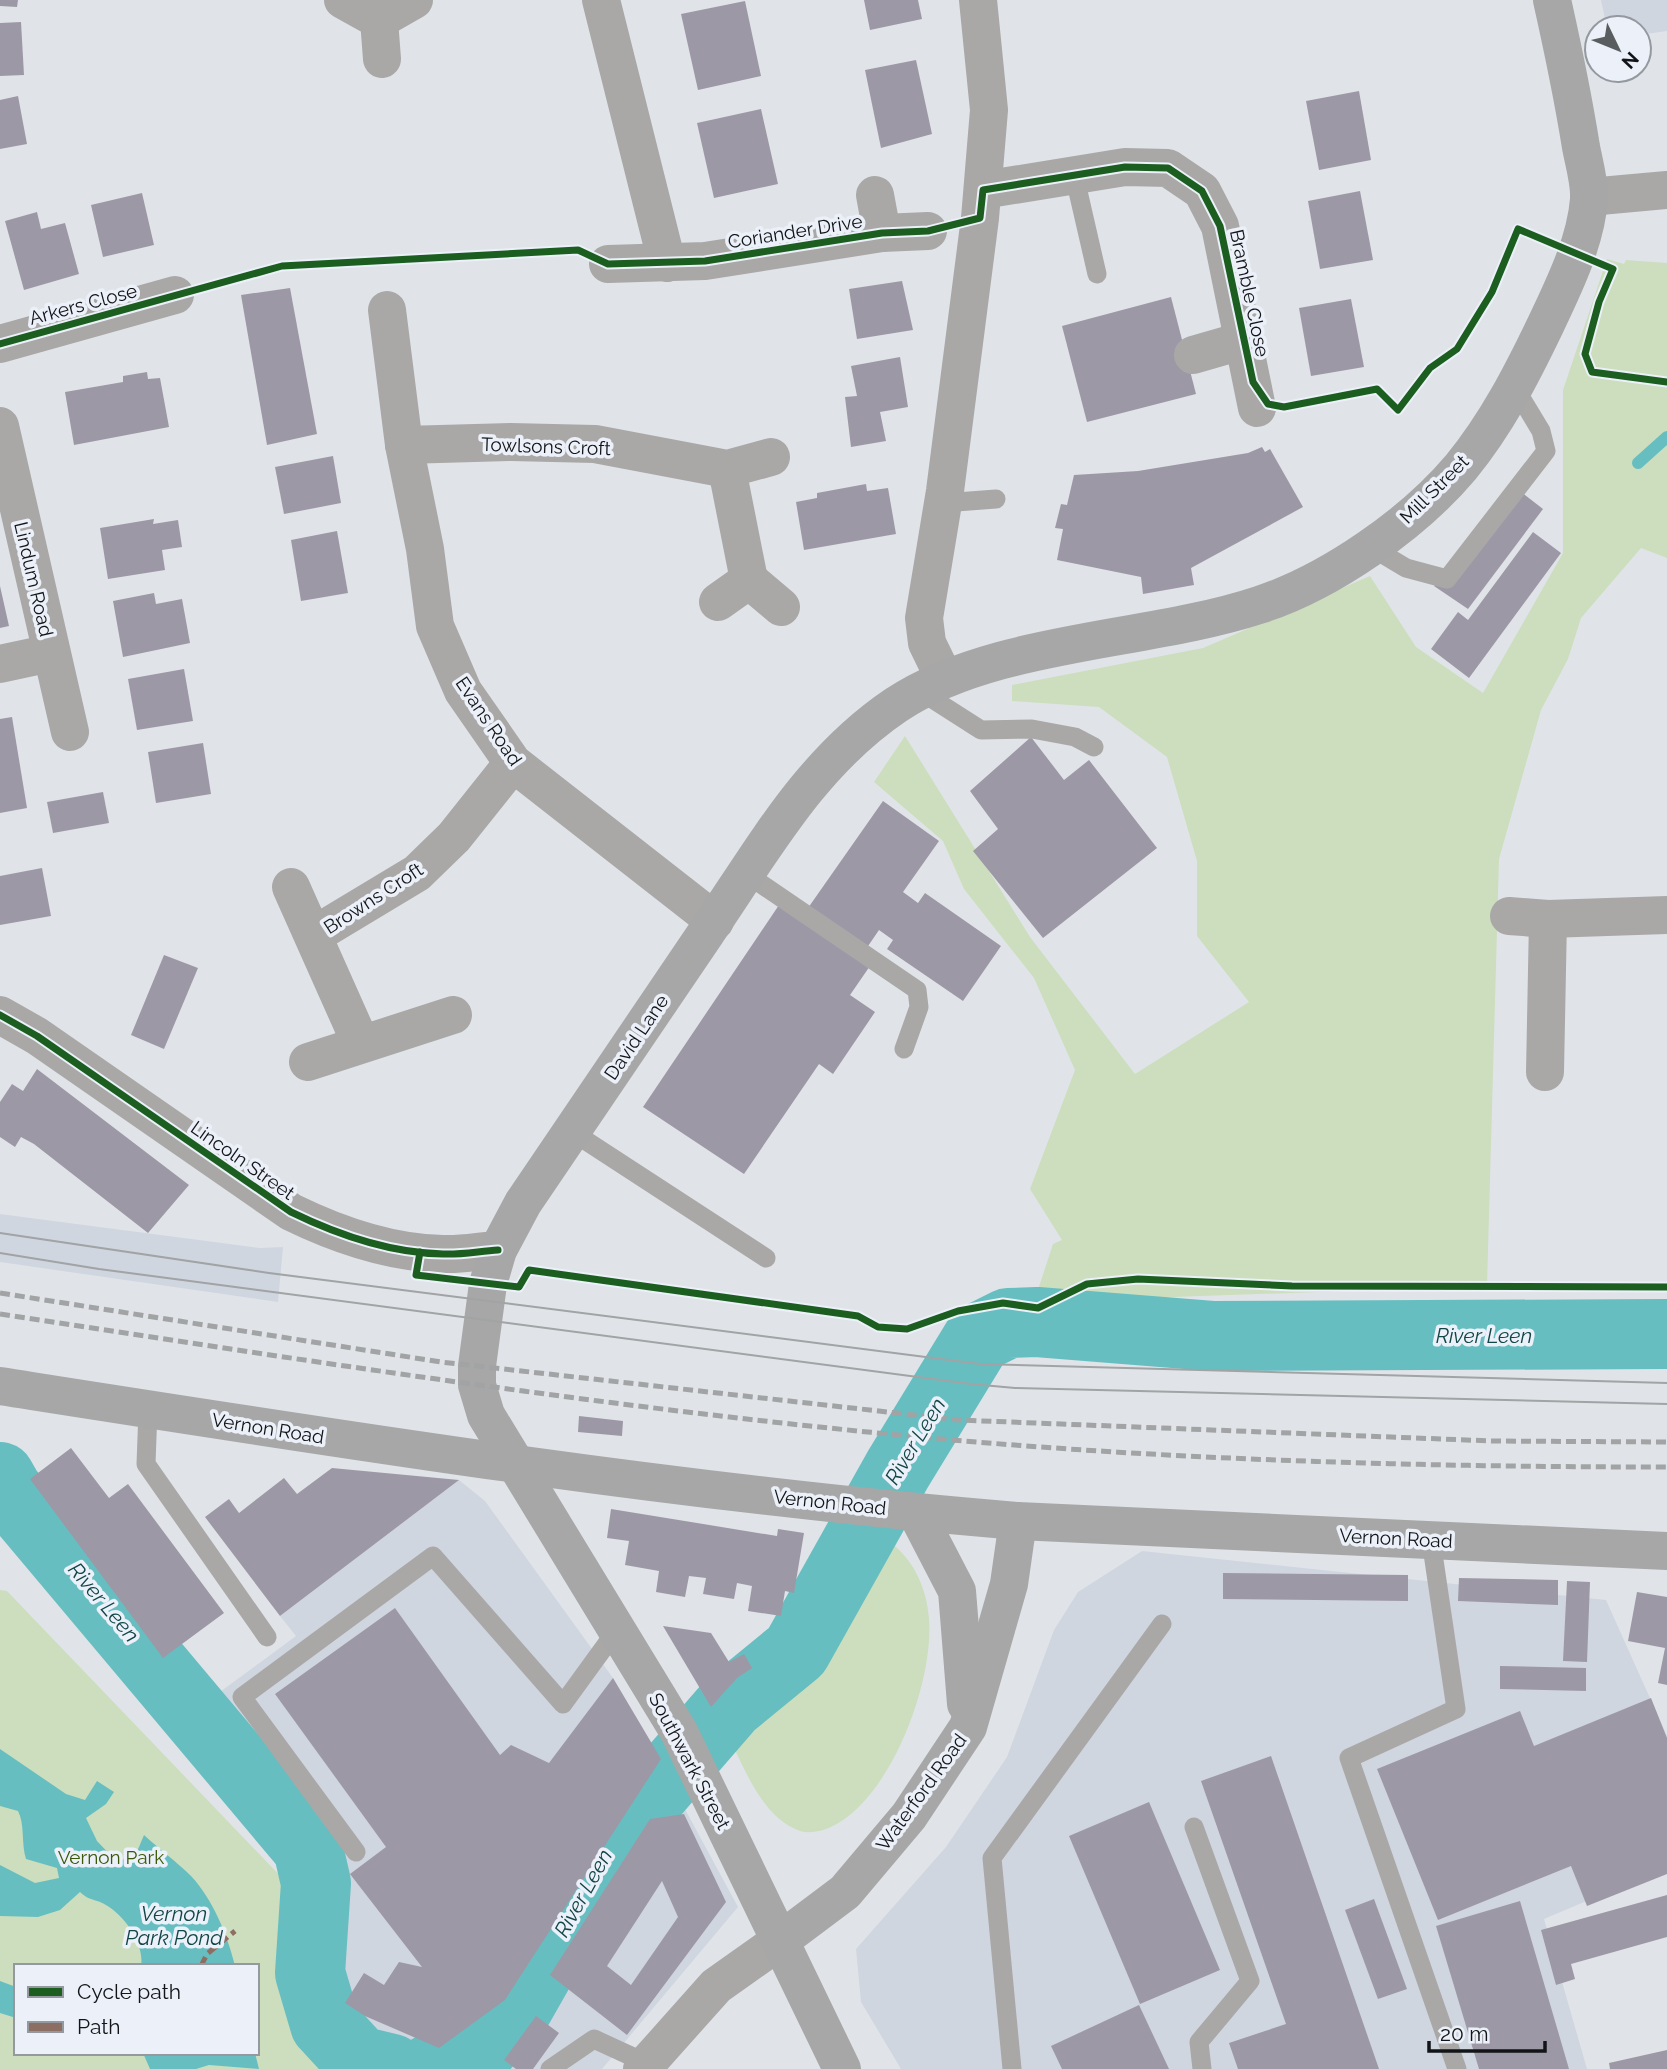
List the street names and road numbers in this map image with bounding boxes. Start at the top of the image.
street label: Coriander Drive [726,210,864,252]
street label: Bramble Close [1226,227,1274,359]
street label: Arkers Close [27,279,139,329]
street label: Towlsons Croft [481,433,612,459]
street label: Mill Street [1395,450,1473,528]
street label: Lindum Road [10,519,58,639]
street label: Evans Road [451,673,527,769]
street label: Browns Croft [319,857,427,938]
street label: David Lane [599,990,673,1084]
street label: Lincoln Street [187,1116,300,1204]
street label: Vernon Road [210,1408,326,1448]
street label: Vernon Road [772,1485,888,1519]
street label: Vernon Road [1339,1524,1453,1552]
street label: Southwark Street [645,1689,735,1833]
street label: Waterford Road [871,1729,971,1855]

